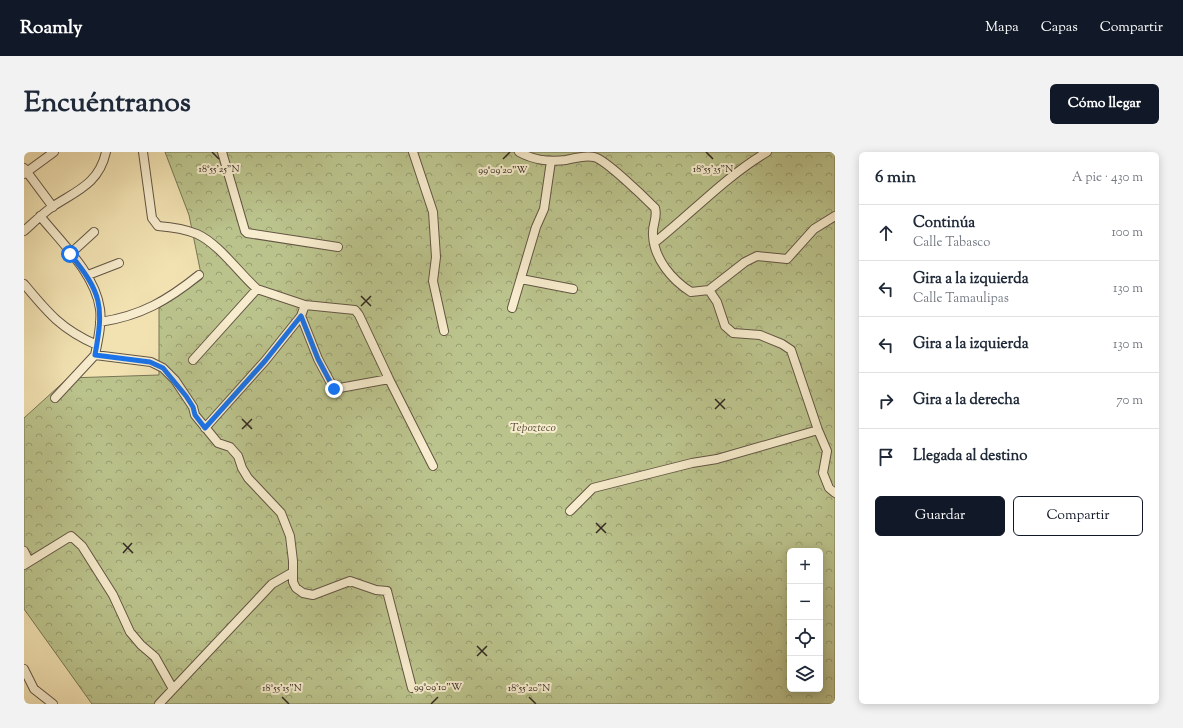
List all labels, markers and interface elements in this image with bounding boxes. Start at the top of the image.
text: Roamly [20,15,83,42]
text: Mapa [985,18,1019,38]
text: Capas [1041,18,1078,38]
text: Compartir [1100,18,1163,38]
text: Encuéntranos [24,84,191,124]
button: Cómo llegar [1050,84,1159,124]
text: 18°55'25"N [199,162,239,177]
text: 18°55'35"N [693,162,733,177]
text: 99°09'20"W [478,163,528,178]
text: 6 min [875,166,916,190]
text: A pie · 430 m [1072,169,1143,187]
text: Continúa [913,213,975,234]
icon: ahead [875,222,897,244]
text: 100 m [1111,224,1143,242]
text: Calle Tabasco [913,234,990,252]
route start [61,245,79,263]
text: Gira a la izquierda [913,269,1029,290]
icon: left [875,278,897,300]
text: 130 m [1113,280,1143,298]
text: Calle Tamaulipas [913,290,1009,308]
icon: left [875,334,897,356]
text: Gira a la izquierda [913,334,1029,355]
text: 130 m [1113,336,1143,354]
route end [325,380,343,398]
icon: right [875,390,897,412]
text: Gira a la derecha [913,390,1020,411]
text: 70 m [1116,392,1143,410]
park label: Tepozteco [510,419,556,437]
icon: arrive [875,446,897,468]
text: Llegada al destino [913,446,1028,467]
button: Guardar [875,496,1005,536]
button: Compartir [1013,496,1143,536]
map controls [787,548,823,692]
button: + [787,548,823,584]
button: − [787,584,823,620]
button: locate [787,620,823,656]
button: layers [787,656,823,692]
text: 99°09'10"W [414,680,462,695]
text: 18°55'15"N [262,681,302,696]
text: 18°55'20"N [508,681,550,696]

